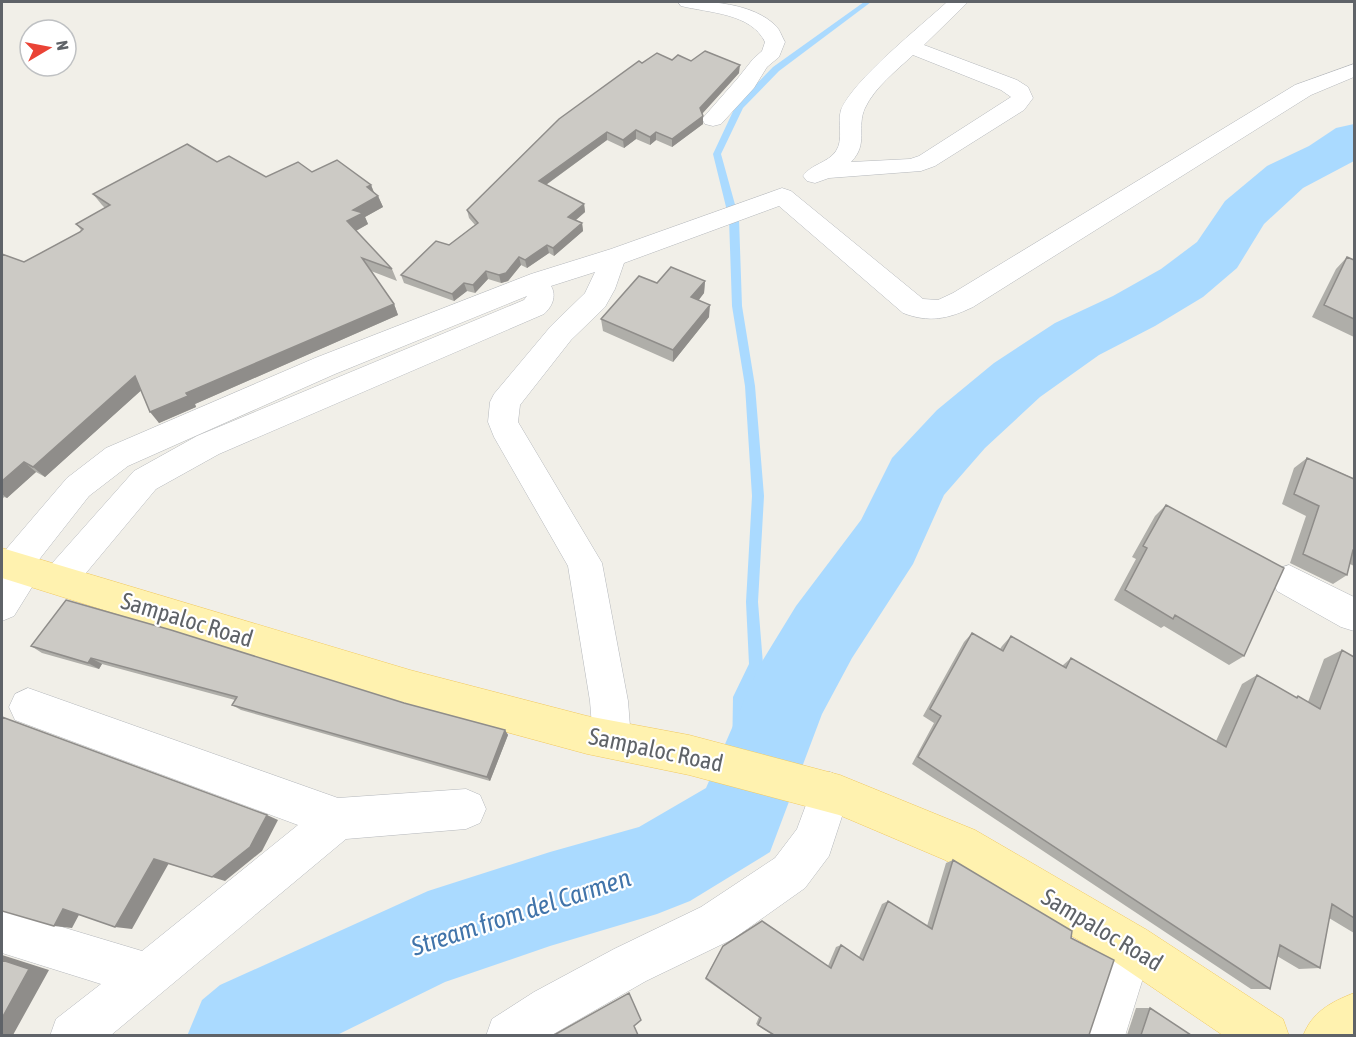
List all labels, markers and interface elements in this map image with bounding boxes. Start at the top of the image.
north arrow [18,18,78,78]
text: N [53,39,72,52]
street label: Sampaloc Road [118,587,256,652]
street label: Sampaloc Road [587,722,726,777]
water label: Stream from del Carmen [407,862,635,962]
street label: Sampaloc Road [1037,883,1168,976]

